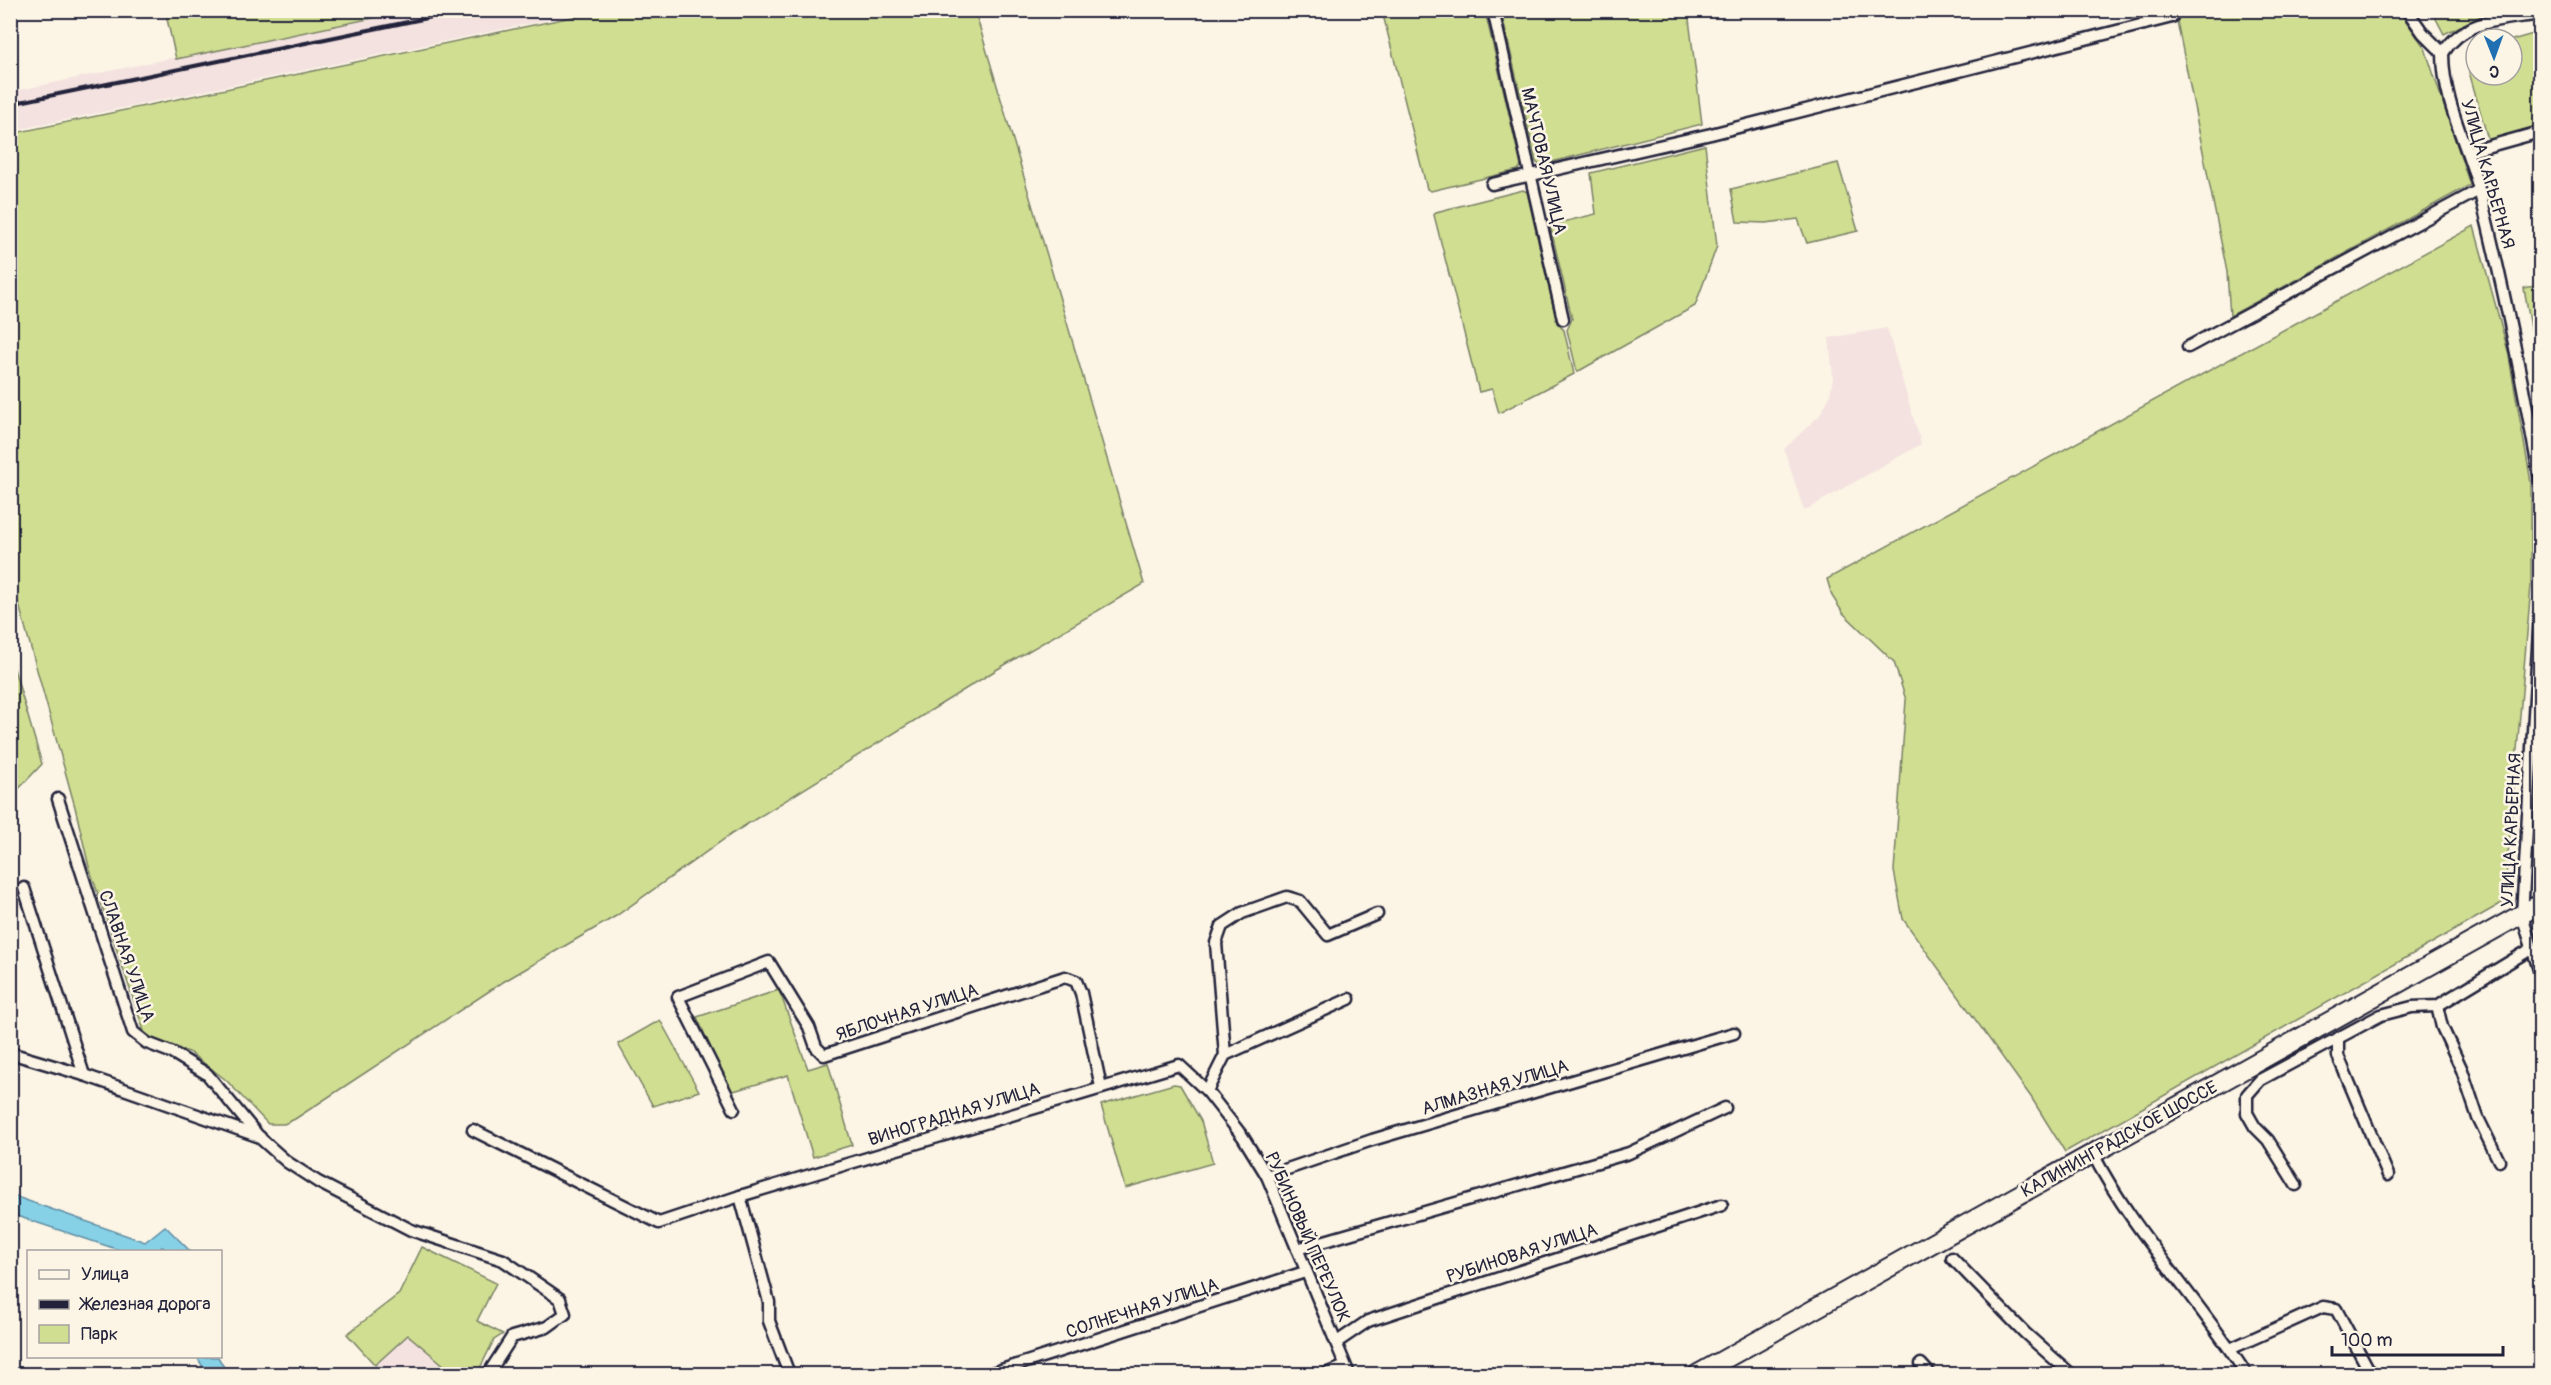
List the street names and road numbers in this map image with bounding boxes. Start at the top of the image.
street label: МАЧТОВАЯ УЛИЦА [1515,85,1572,237]
street label: УЛИЦА КАРЬЕРНАЯ [2455,97,2520,251]
street label: УЛИЦА КАРЬЕРНАЯ [2496,752,2527,908]
street label: СЛАВНАЯ УЛИЦА [93,887,160,1025]
street label: ЯБЛОЧНАЯ УЛИЦА [833,978,982,1046]
street label: АЛМАЗНАЯ УЛИЦА [1419,1054,1572,1121]
street label: КАЛИНИНГРАДСКОЕ ШОССЕ [2017,1076,2222,1203]
street label: ВИНОГРАДНАЯ УЛИЦА [866,1077,1043,1152]
street label: РУБИНОВЫЙ ПЕРЕУЛОК [1260,1149,1355,1326]
street label: РУБИНОВАЯ УЛИЦА [1444,1218,1601,1289]
street label: СОЛНЕЧНАЯ УЛИЦА [1063,1273,1222,1344]

